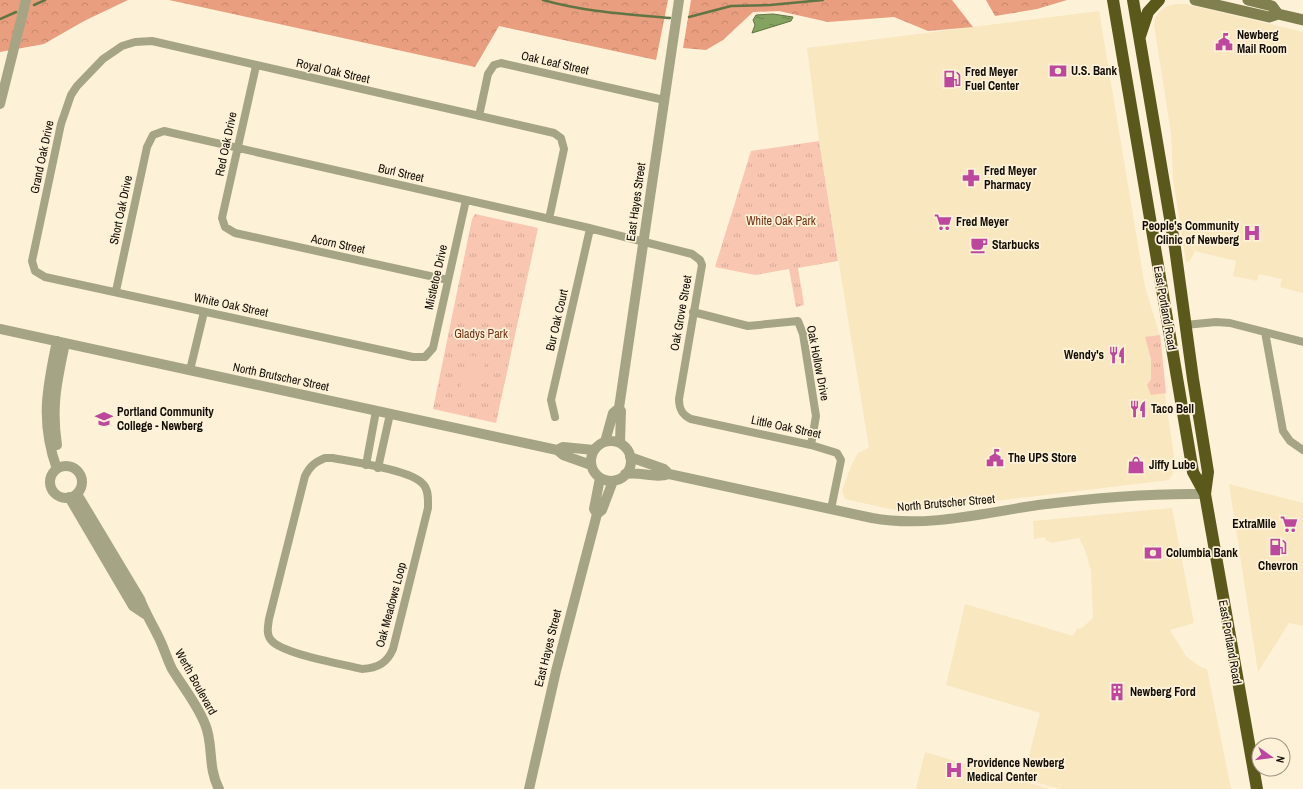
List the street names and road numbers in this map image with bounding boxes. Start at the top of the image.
street label: Oak Leaf Street [520,47,591,79]
street label: Royal Oak Street [295,55,372,87]
street label: Red Oak Drive [211,111,241,177]
street label: Grand Oak Drive [26,119,58,195]
street label: Burl Street [377,160,426,186]
street label: East Hayes Street [623,161,649,242]
street label: Short Oak Drive [106,174,136,246]
street label: Acorn Street [309,230,367,258]
street label: Mistletoe Drive [421,243,451,311]
street label: East Portland Road [1150,265,1180,351]
street label: Oak Grove Street [666,274,696,352]
street label: Bur Oak Court [542,287,572,352]
street label: White Oak Street [192,289,270,321]
street label: Oak Hollow Drive [803,324,833,402]
street label: North Brutscher Street [231,359,331,395]
street label: Little Oak Street [750,412,823,442]
street label: North Brutscher Street [897,491,996,515]
street label: Oak Meadows Loop [372,561,410,649]
street label: East Portland Road [1215,599,1245,685]
street label: East Hayes Street [531,607,565,688]
street label: Werth Boulevard [171,646,221,718]

